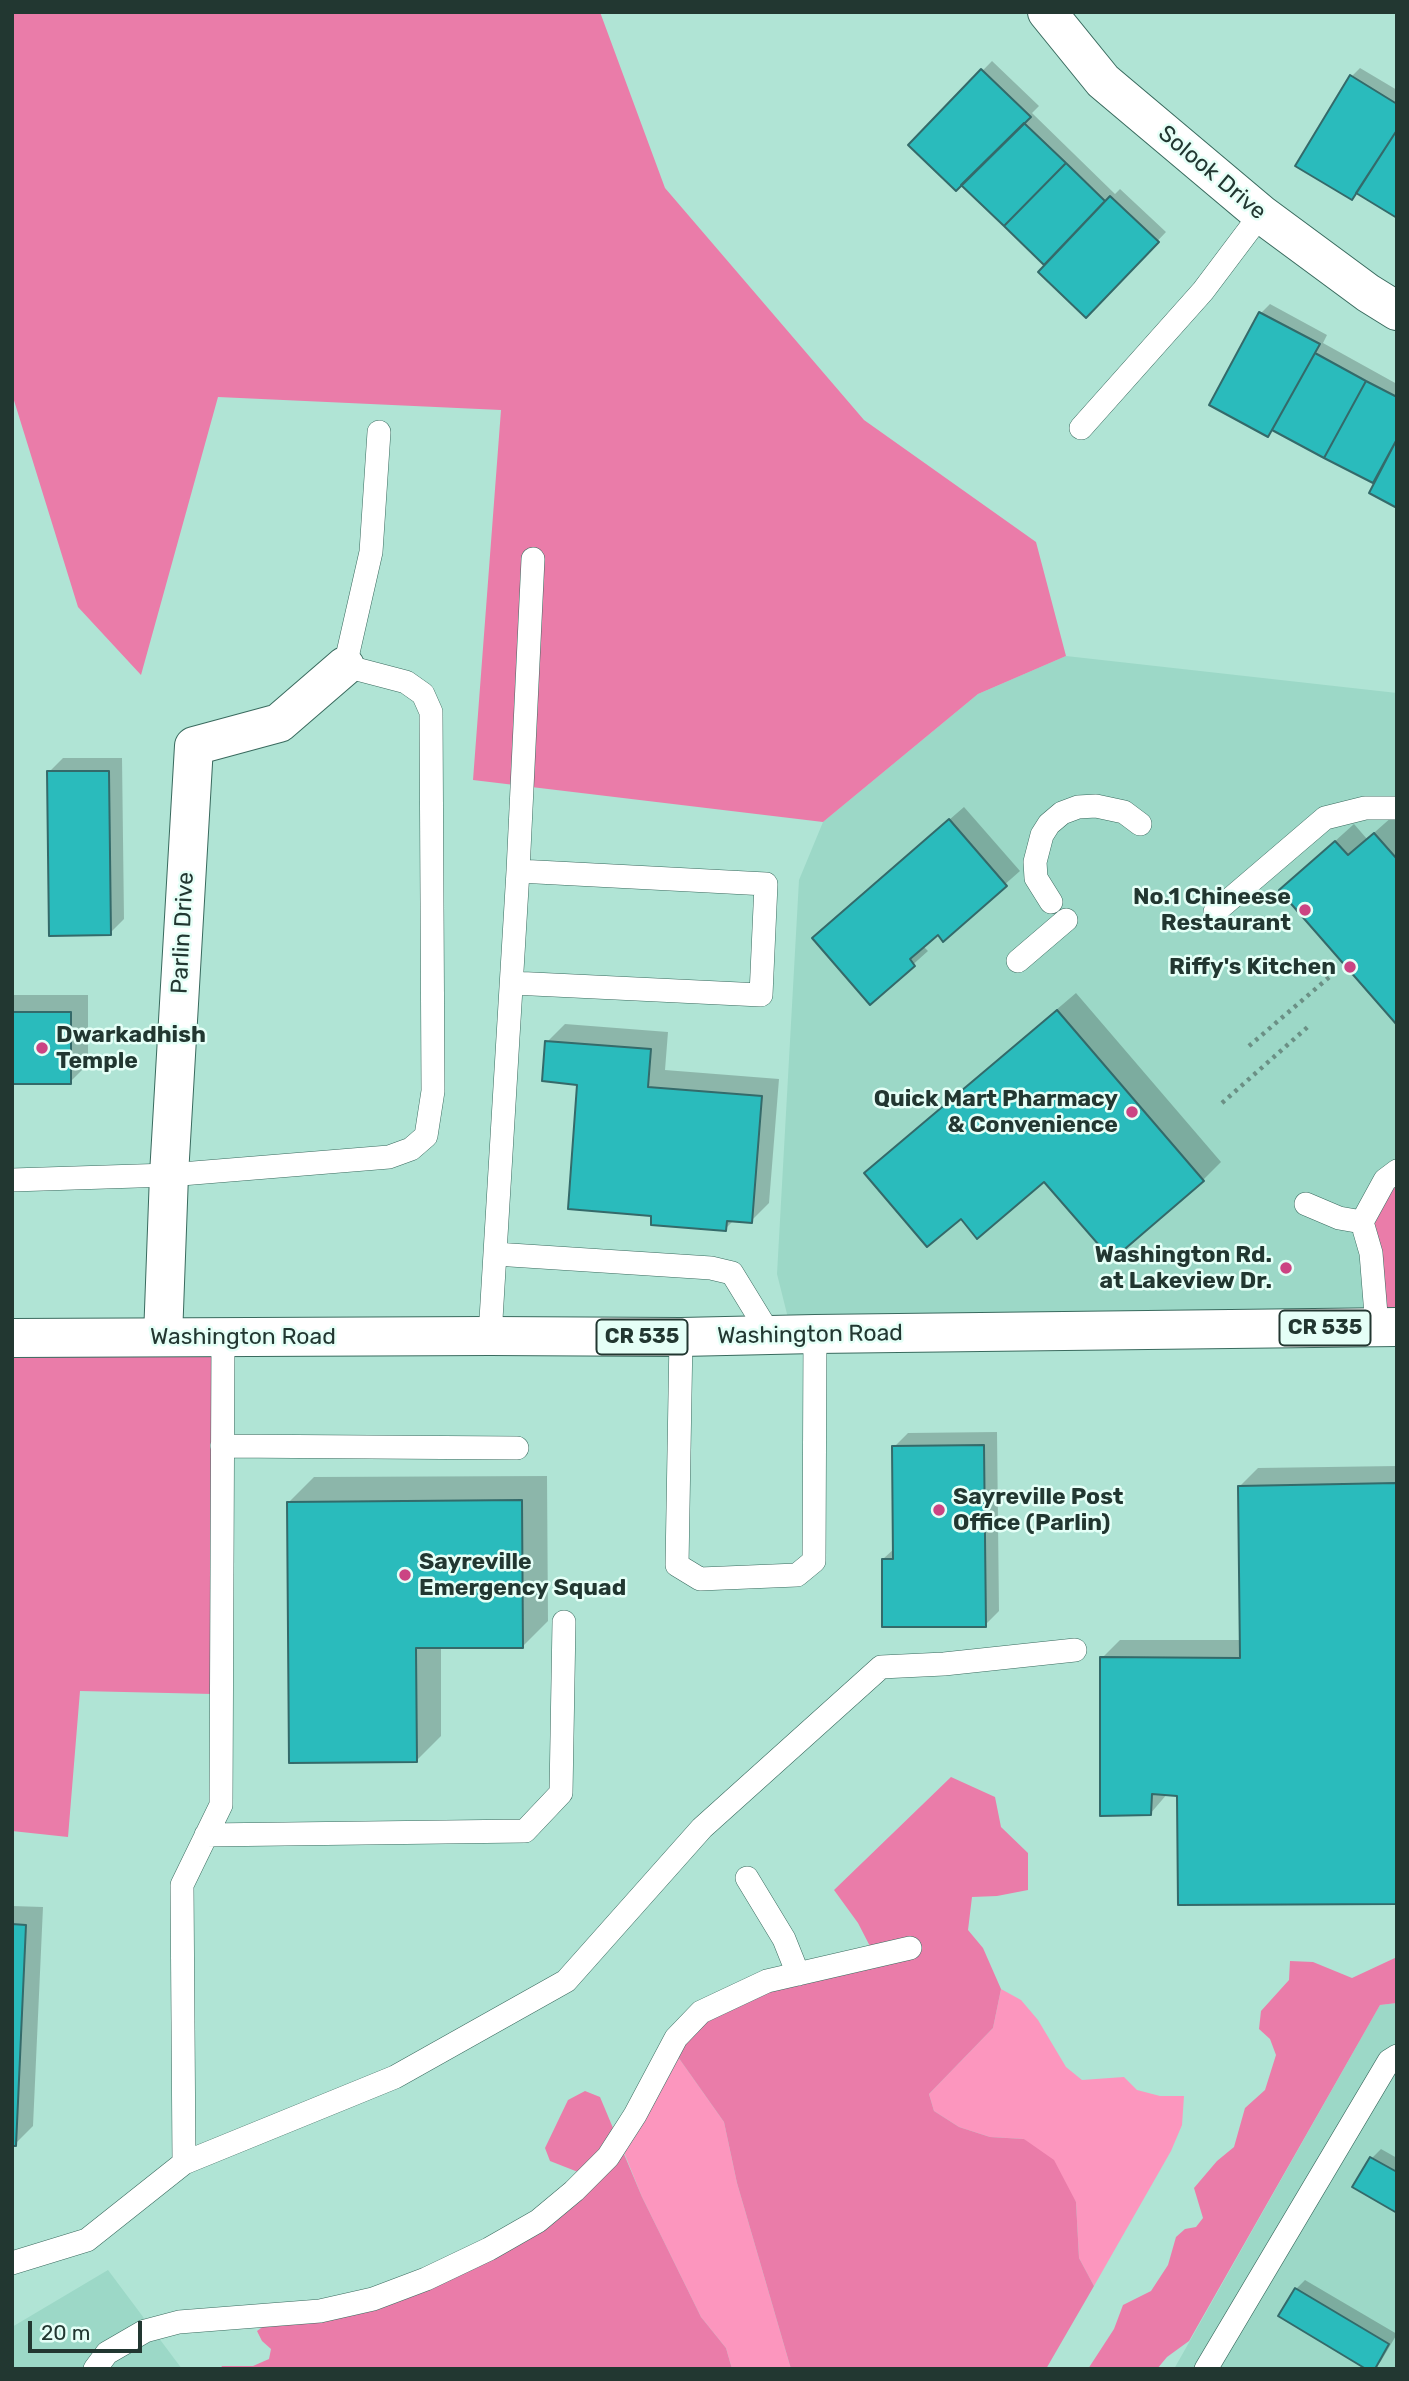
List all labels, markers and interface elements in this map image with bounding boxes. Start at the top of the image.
street label: Solook Drive [1152,120,1272,226]
street label: Parlin Drive [166,871,200,995]
place label: No.1 Chineese Restaurant [1133,883,1291,937]
marker: No.1 Chineese Restaurant [1297,902,1313,918]
place label: Riffy's Kitchen [1169,953,1336,981]
marker: Riffy's Kitchen [1342,959,1358,975]
place label: Dwarkadhish Temple [56,1021,206,1075]
marker: Dwarkadhish Temple [34,1040,50,1056]
place label: Quick Mart Pharmacy & Convenience [874,1085,1118,1139]
marker: Quick Mart Pharmacy & Convenience [1124,1104,1140,1120]
place label: Washington Rd. at Lakeview Dr. [1095,1241,1272,1295]
marker: Washington Rd. at Lakeview Dr. [1278,1260,1294,1276]
road number: CR 535 [1280,1310,1370,1346]
road number: CR 535 [596,1320,688,1354]
street label: Washington Road [717,1320,903,1350]
street label: Washington Road [150,1323,336,1351]
place label: Sayreville Post Office (Parlin) [953,1483,1124,1537]
marker: Sayreville Post Office (Parlin) [931,1502,947,1518]
place label: Sayreville Emergency Squad [419,1548,626,1602]
marker: Sayreville Emergency Squad [397,1567,413,1583]
scale bar [32,2308,145,2352]
text: 20 m [41,2320,90,2345]

